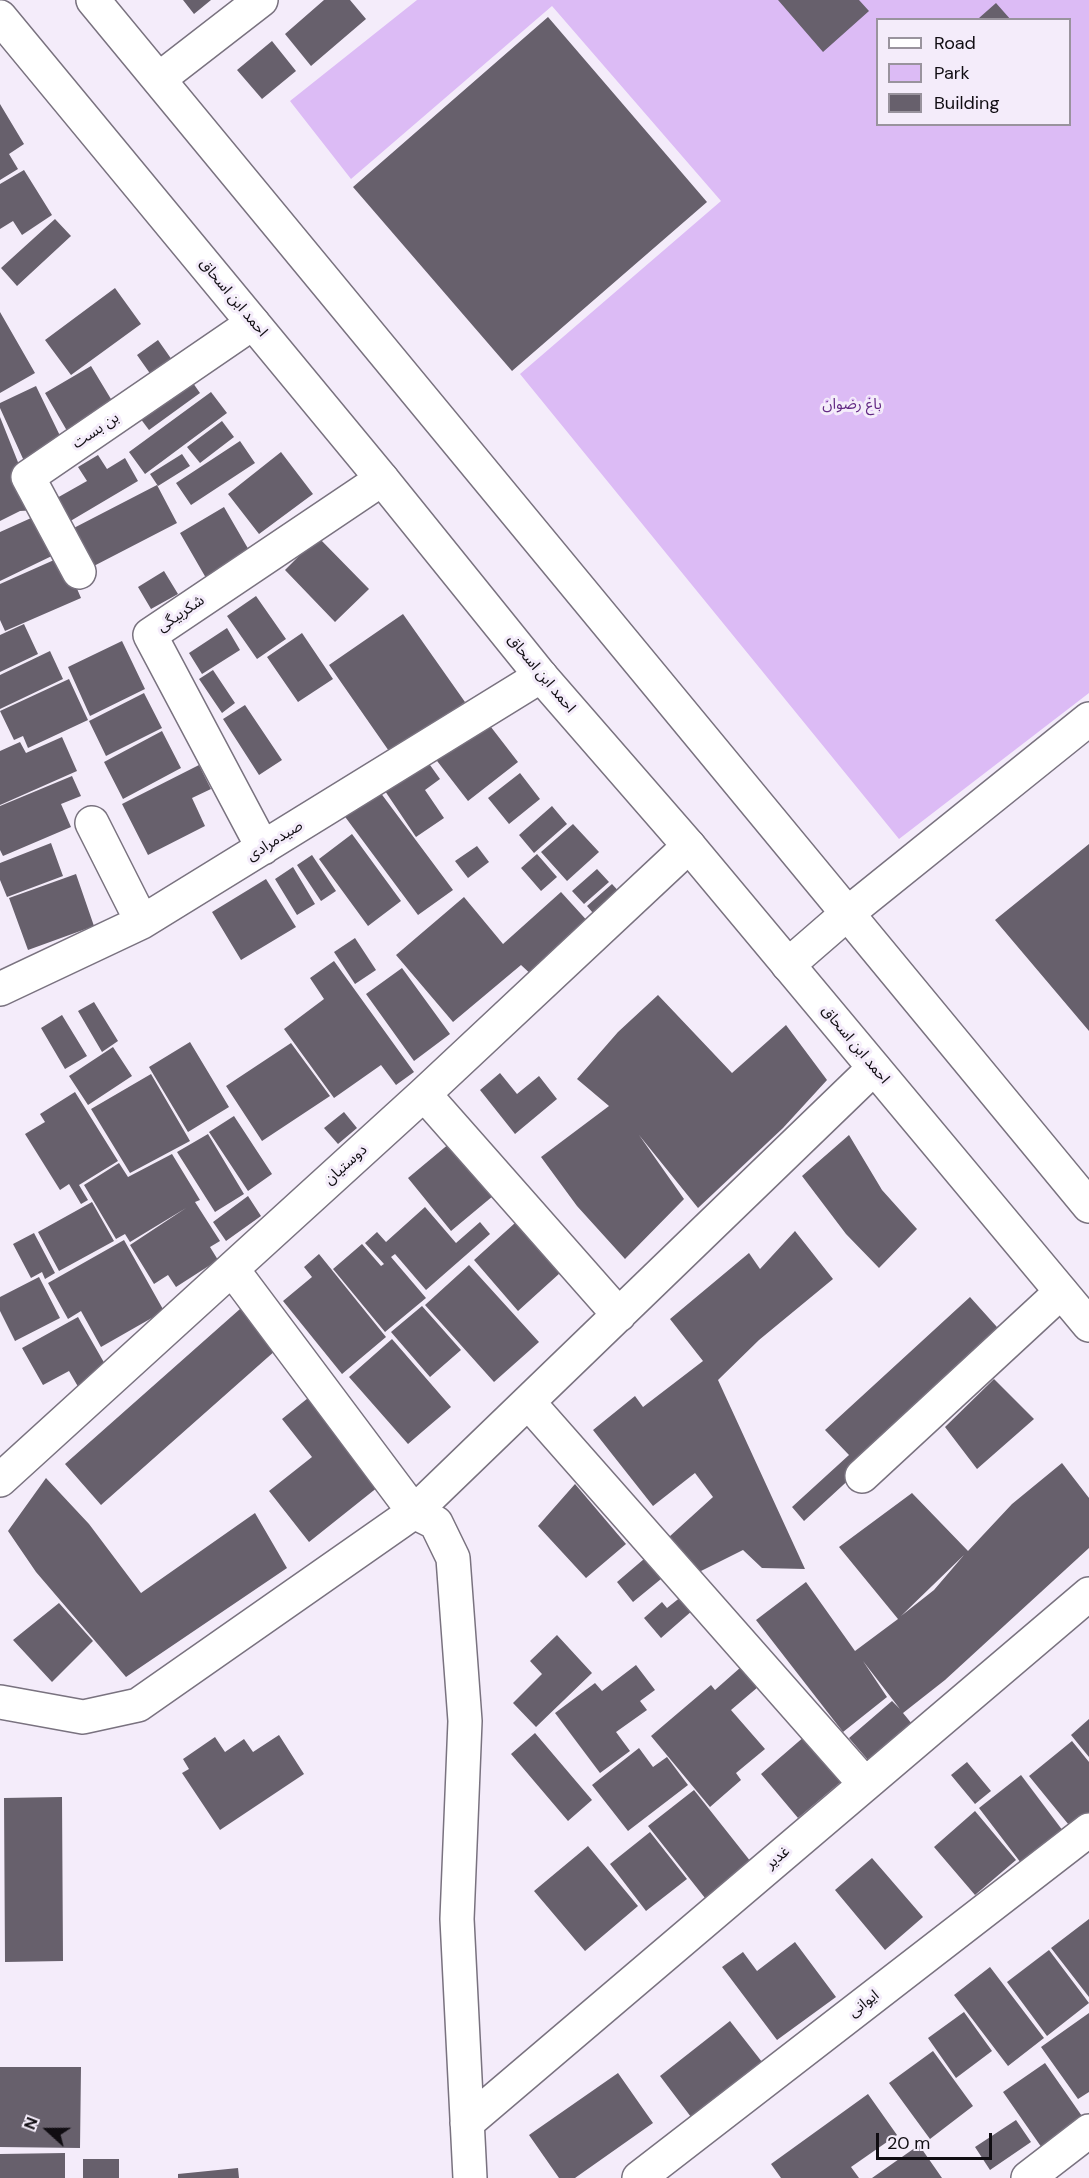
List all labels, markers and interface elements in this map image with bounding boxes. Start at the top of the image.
legend [876,18,1071,126]
text: Road [934,31,976,55]
text: Park [934,61,970,85]
text: Building [934,91,999,115]
street label: احمد ابن اسحاق [195,255,271,341]
park label: باغ رضوان [822,396,882,414]
street label: بن بست [69,409,123,453]
street label: شکربیگی [154,592,208,636]
street label: احمد ابن اسحاق [503,631,579,717]
street label: صیدمرادی [244,817,306,865]
street label: احمد ابن اسحاق [817,1002,893,1088]
street label: دوستیان [321,1141,371,1189]
street label: غدیر [762,1843,794,1873]
street label: ایوانی [845,1987,883,2021]
north arrow [18,2100,78,2160]
text: N [19,2114,43,2133]
scale bar [879,2121,994,2159]
text: 20 m [887,2131,930,2155]

